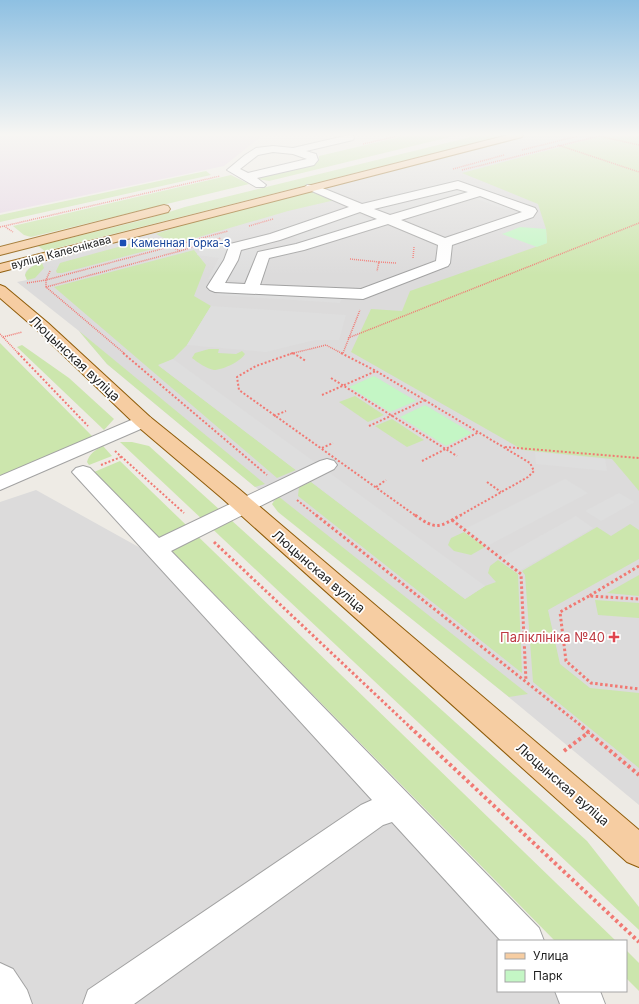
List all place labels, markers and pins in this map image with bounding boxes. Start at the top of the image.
place label: Каменная Горка-3 [131,236,231,250]
marker: Каменная Горка-3 [118,238,128,248]
place label: Паліклініка №40 [500,629,605,645]
marker: Паліклініка №40 [608,631,620,643]

